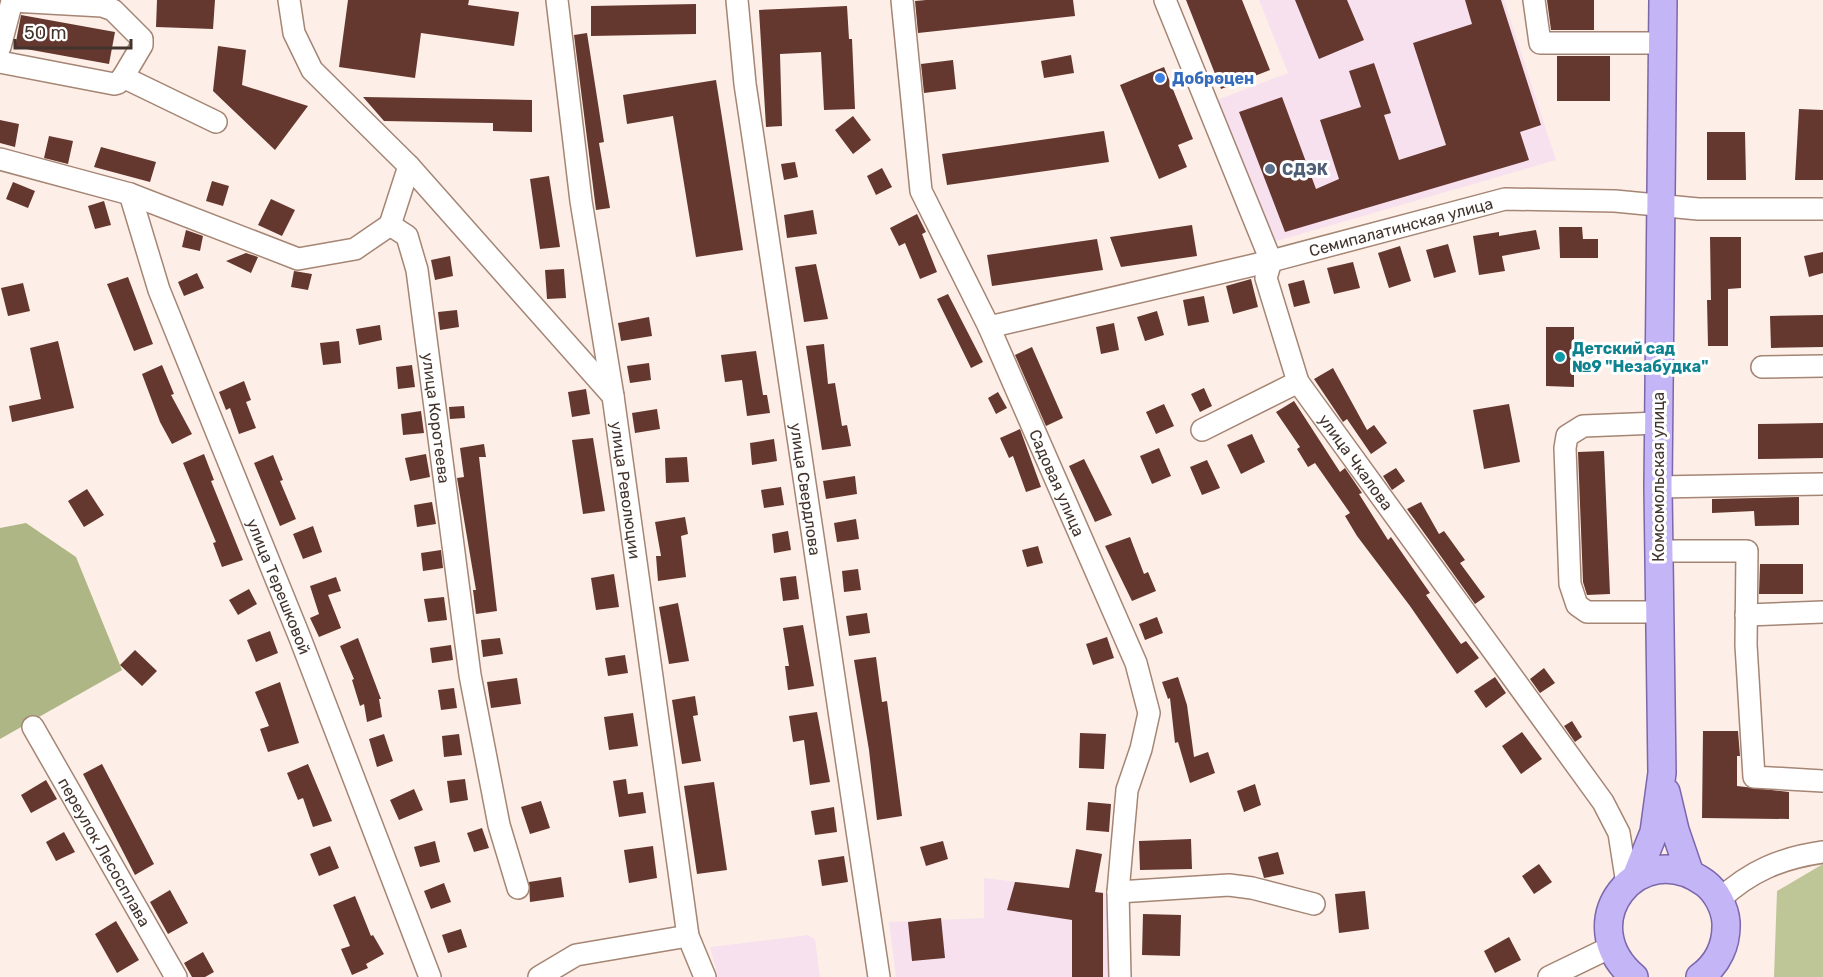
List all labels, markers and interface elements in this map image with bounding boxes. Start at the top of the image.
scale bar [15,12,130,50]
text: 50 m [24,22,67,44]
place label: Доброцен [1172,69,1254,88]
marker: Доброцен [1153,71,1167,85]
place label: СДЭК [1282,160,1328,179]
marker: СДЭК [1263,162,1277,176]
street label: Семипалатинская улица [1307,194,1495,261]
place label: Детский сад №9 "Незабудка" [1572,339,1708,376]
marker: Детский сад №9 "Незабудка" [1553,350,1567,364]
street label: улица Коротеева [418,352,454,485]
street label: Комсомольская улица [1649,392,1668,562]
street label: улица Чкалова [1314,410,1397,514]
street label: улица Революции [607,420,645,560]
street label: улица Свердлова [786,421,825,557]
street label: Садовая улица [1025,427,1088,539]
street label: улица Терешковой [243,516,314,657]
street label: переулок Лесосплава [54,774,154,930]

